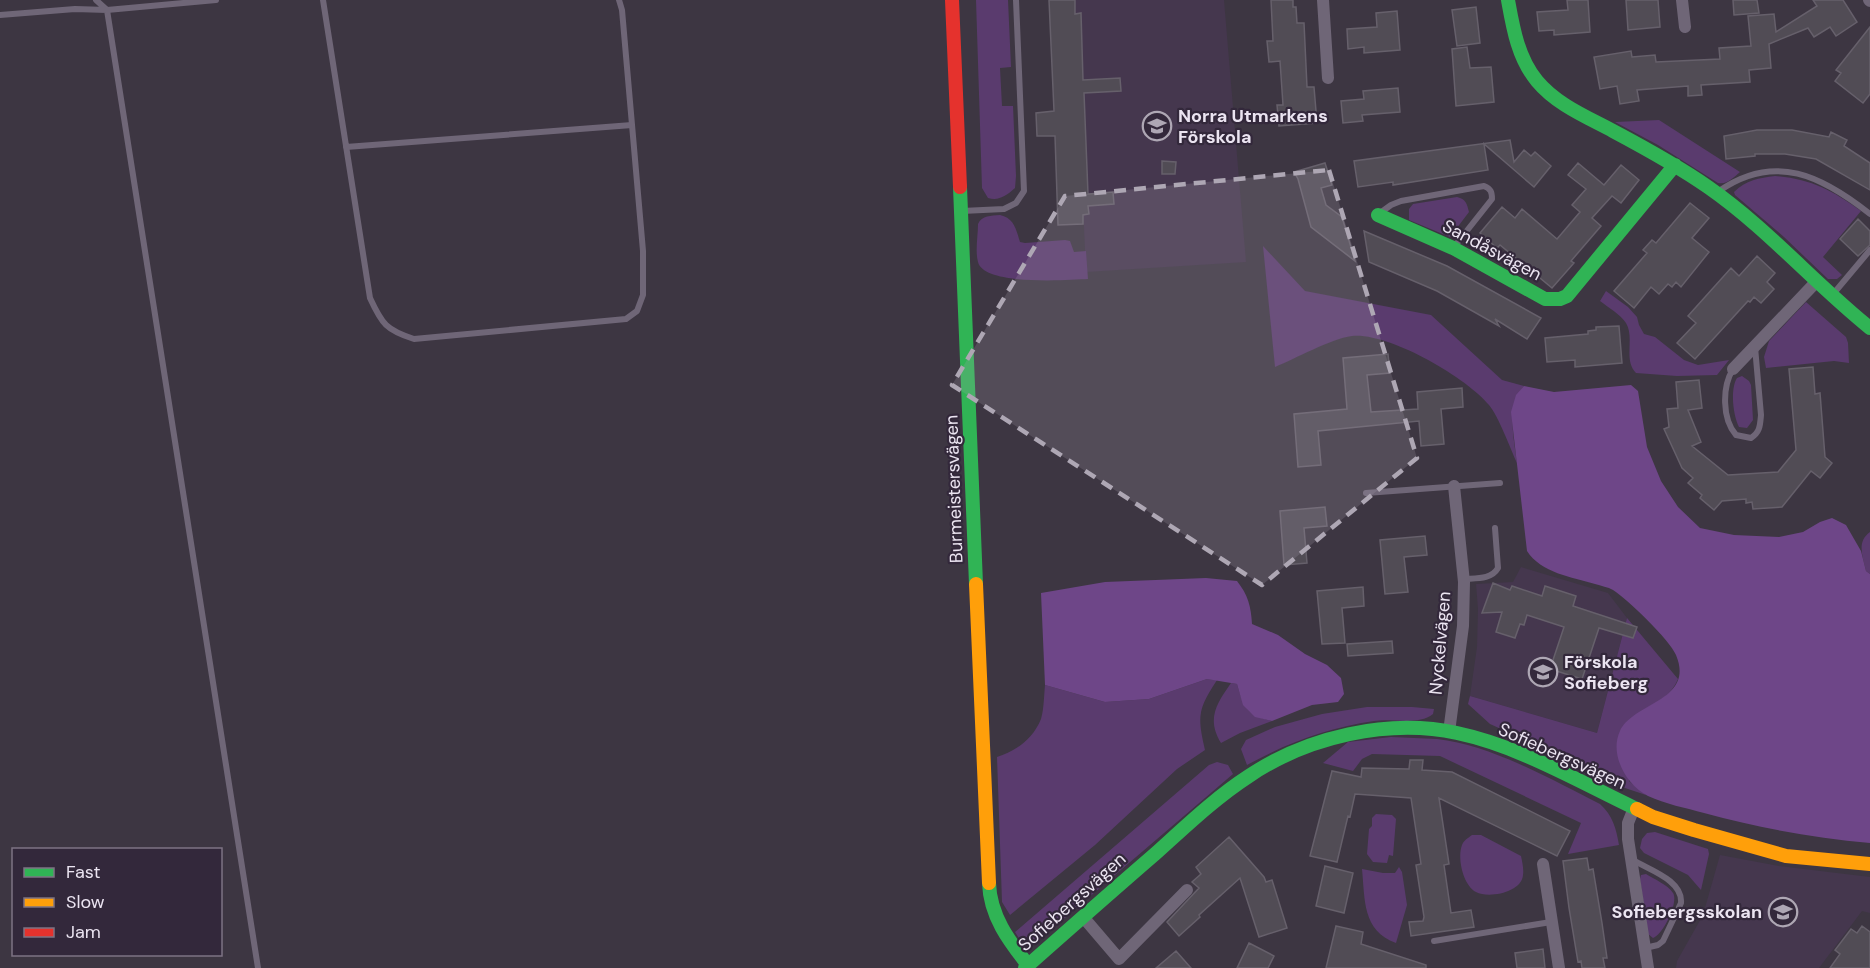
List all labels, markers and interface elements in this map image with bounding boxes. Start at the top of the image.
place label: Norra Utmarkens Förskola [1178,104,1328,149]
school or university icon: Norra Utmarkens Förskola [1141,110,1173,142]
street label: Sandåsvägen [1438,214,1546,286]
street label: Burmeistersvägen [939,414,969,564]
street label: Nyckelvägen [1424,590,1456,696]
place label: Förskola Sofieberg [1564,650,1648,695]
school or university icon: Förskola Sofieberg [1527,656,1559,688]
street label: Sofiebergsvägen [1495,717,1629,795]
street label: Sofiebergsvägen [1013,847,1131,957]
legend [12,848,222,956]
text: Fast [66,860,101,884]
text: Slow [66,890,105,914]
school or university icon: Sofiebergsskolan [1767,896,1799,928]
place label: Sofiebergsskolan [1612,900,1762,924]
text: Jam [66,920,101,944]

